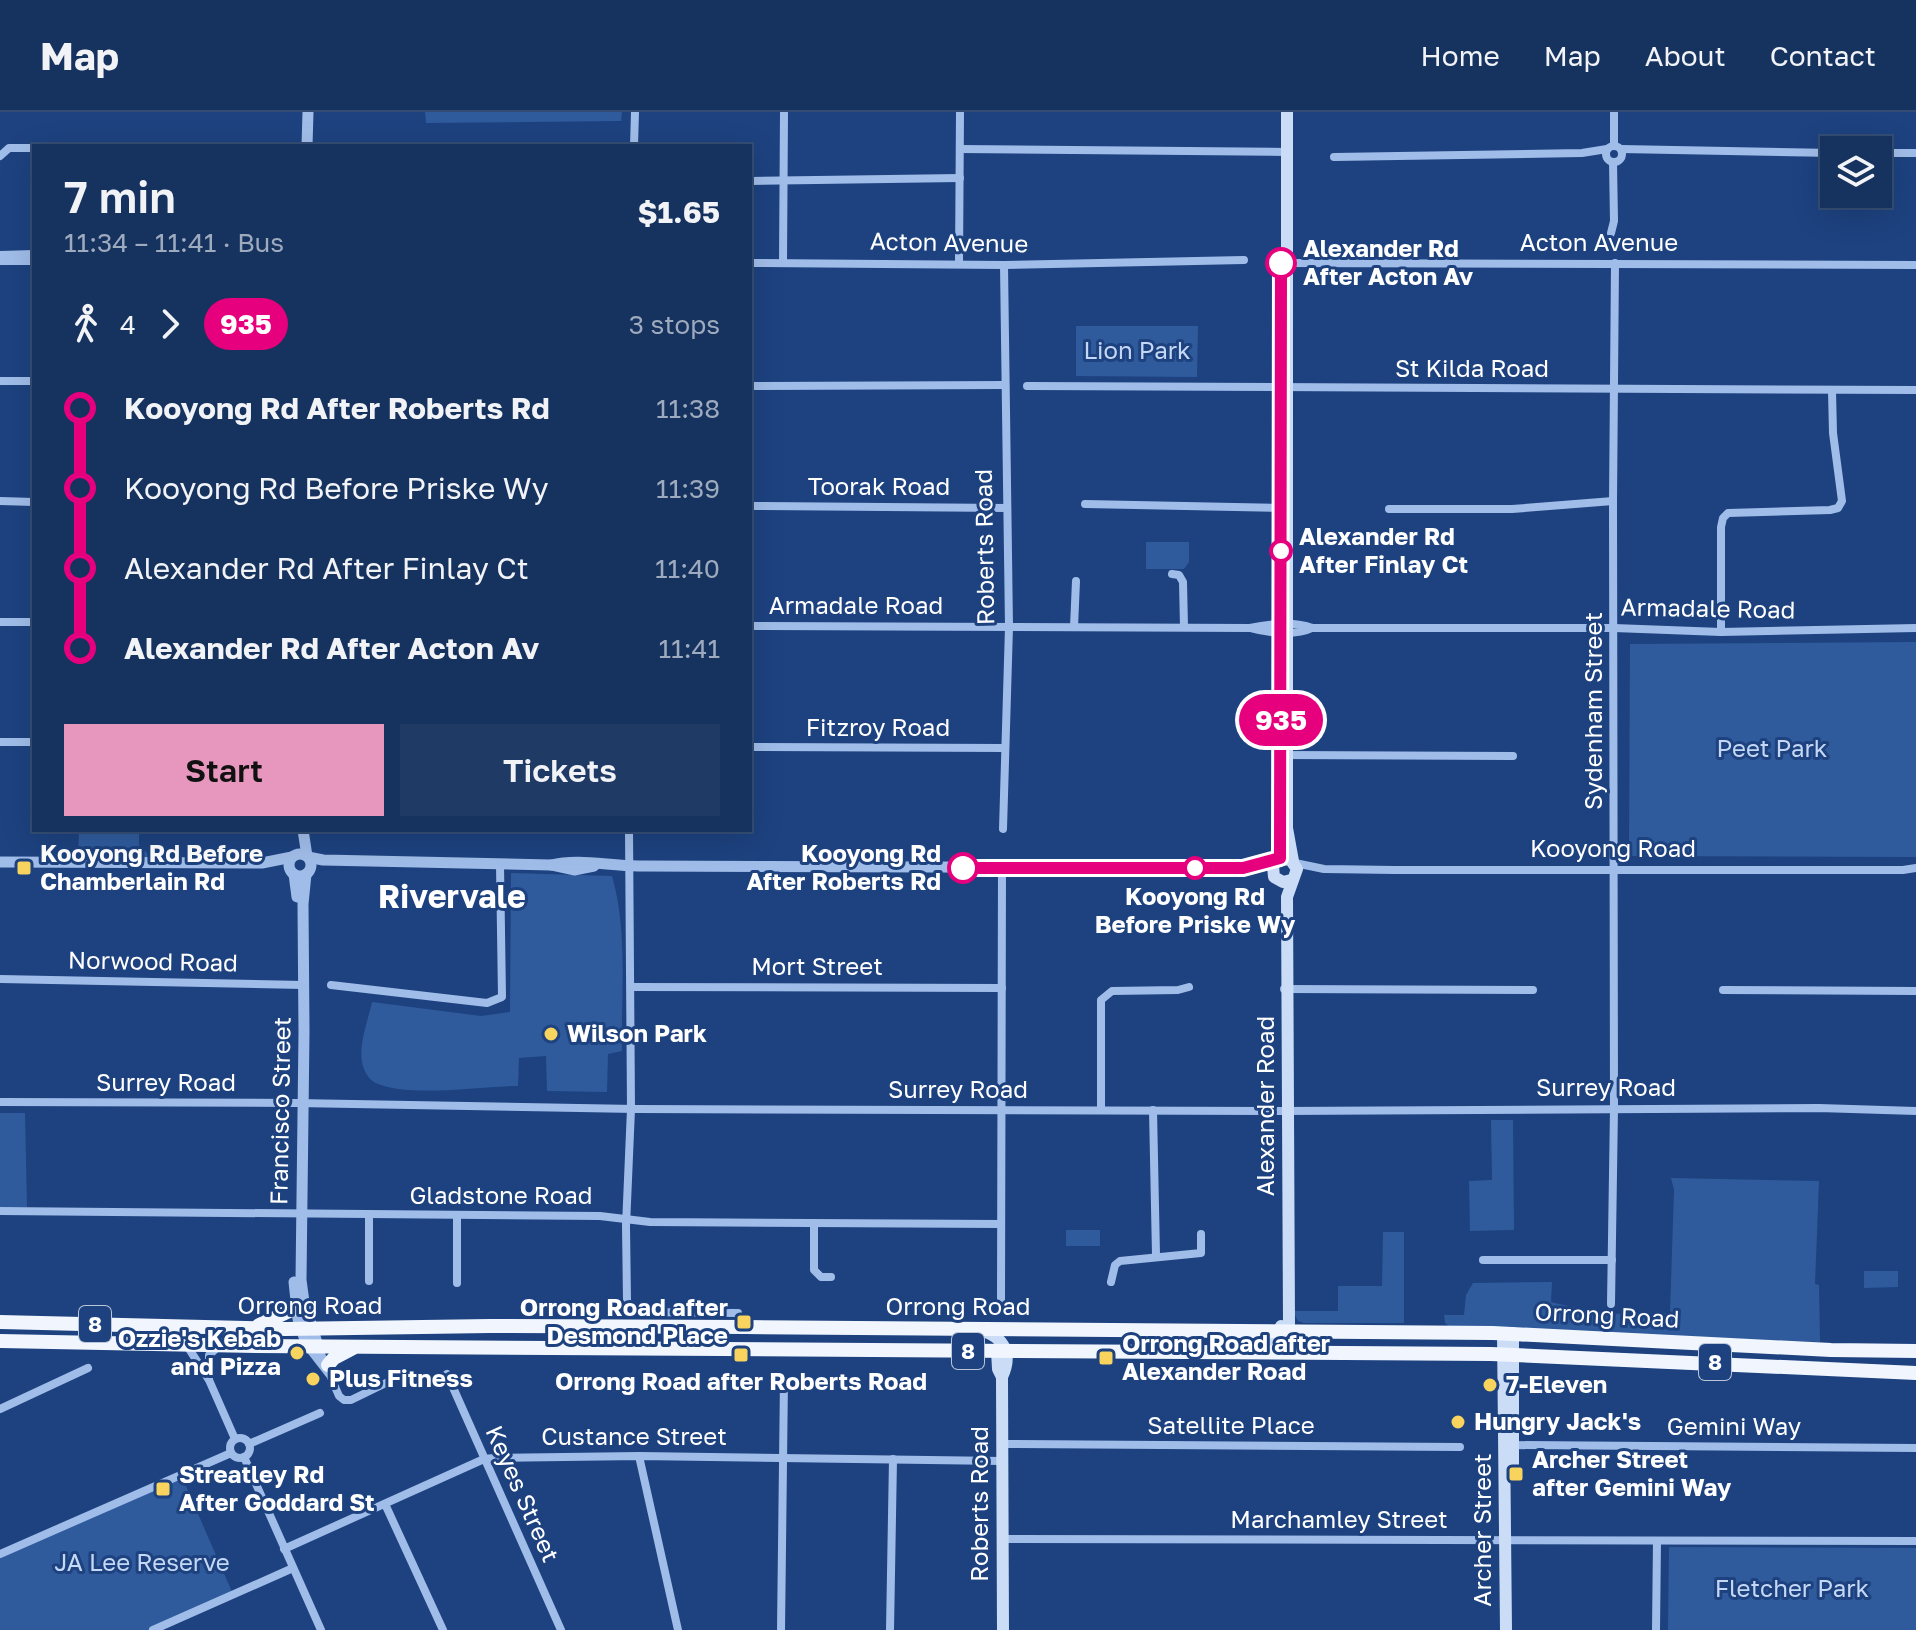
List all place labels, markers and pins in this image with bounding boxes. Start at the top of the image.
place label: Alexander Rd After Acton Av [1303,233,1474,290]
marker: Alexander Rd After Acton Av [1266,248,1296,278]
place label: Alexander Rd After Finlay Ct [1299,521,1468,578]
marker: Alexander Rd After Finlay Ct [1270,540,1292,562]
place label: Kooyong Rd Before Chamberlain Rd [40,838,263,895]
place label: Kooyong Rd After Roberts Rd [746,838,941,895]
marker: Kooyong Rd After Roberts Rd [948,853,978,883]
marker: Kooyong Rd Before Priske Wy [1184,857,1206,879]
marker: Kooyong Rd Before Chamberlain Rd [15,859,33,877]
place label: Kooyong Rd Before Priske Wy [1095,881,1296,938]
place label: Wilson Park [567,1018,707,1047]
marker: Wilson Park [542,1025,560,1043]
place label: Orrong Road after Desmond Place [520,1292,728,1349]
marker: Orrong Road after Desmond Place [735,1313,753,1331]
place label: Ozzie's Kebab and Pizza [118,1323,281,1380]
place label: Orrong Road after Alexander Road [1122,1328,1330,1385]
marker: Ozzie's Kebab and Pizza [288,1344,306,1362]
marker: Orrong Road after Roberts Road [732,1346,750,1364]
marker: Orrong Road after Alexander Road [1097,1349,1115,1367]
place label: Plus Fitness [329,1363,473,1392]
place label: Orrong Road after Roberts Road [555,1366,927,1395]
place label: 7-Eleven [1506,1369,1607,1398]
marker: Plus Fitness [304,1370,322,1388]
marker: 7-Eleven [1481,1376,1499,1394]
place label: Hungry Jack's [1474,1406,1641,1435]
marker: Hungry Jack's [1449,1413,1467,1431]
place label: Archer Street after Gemini Way [1532,1444,1732,1501]
place label: Streatley Rd After Goddard St [179,1459,375,1516]
marker: Archer Street after Gemini Way [1507,1465,1525,1483]
marker: Streatley Rd After Goddard St [154,1480,172,1498]

